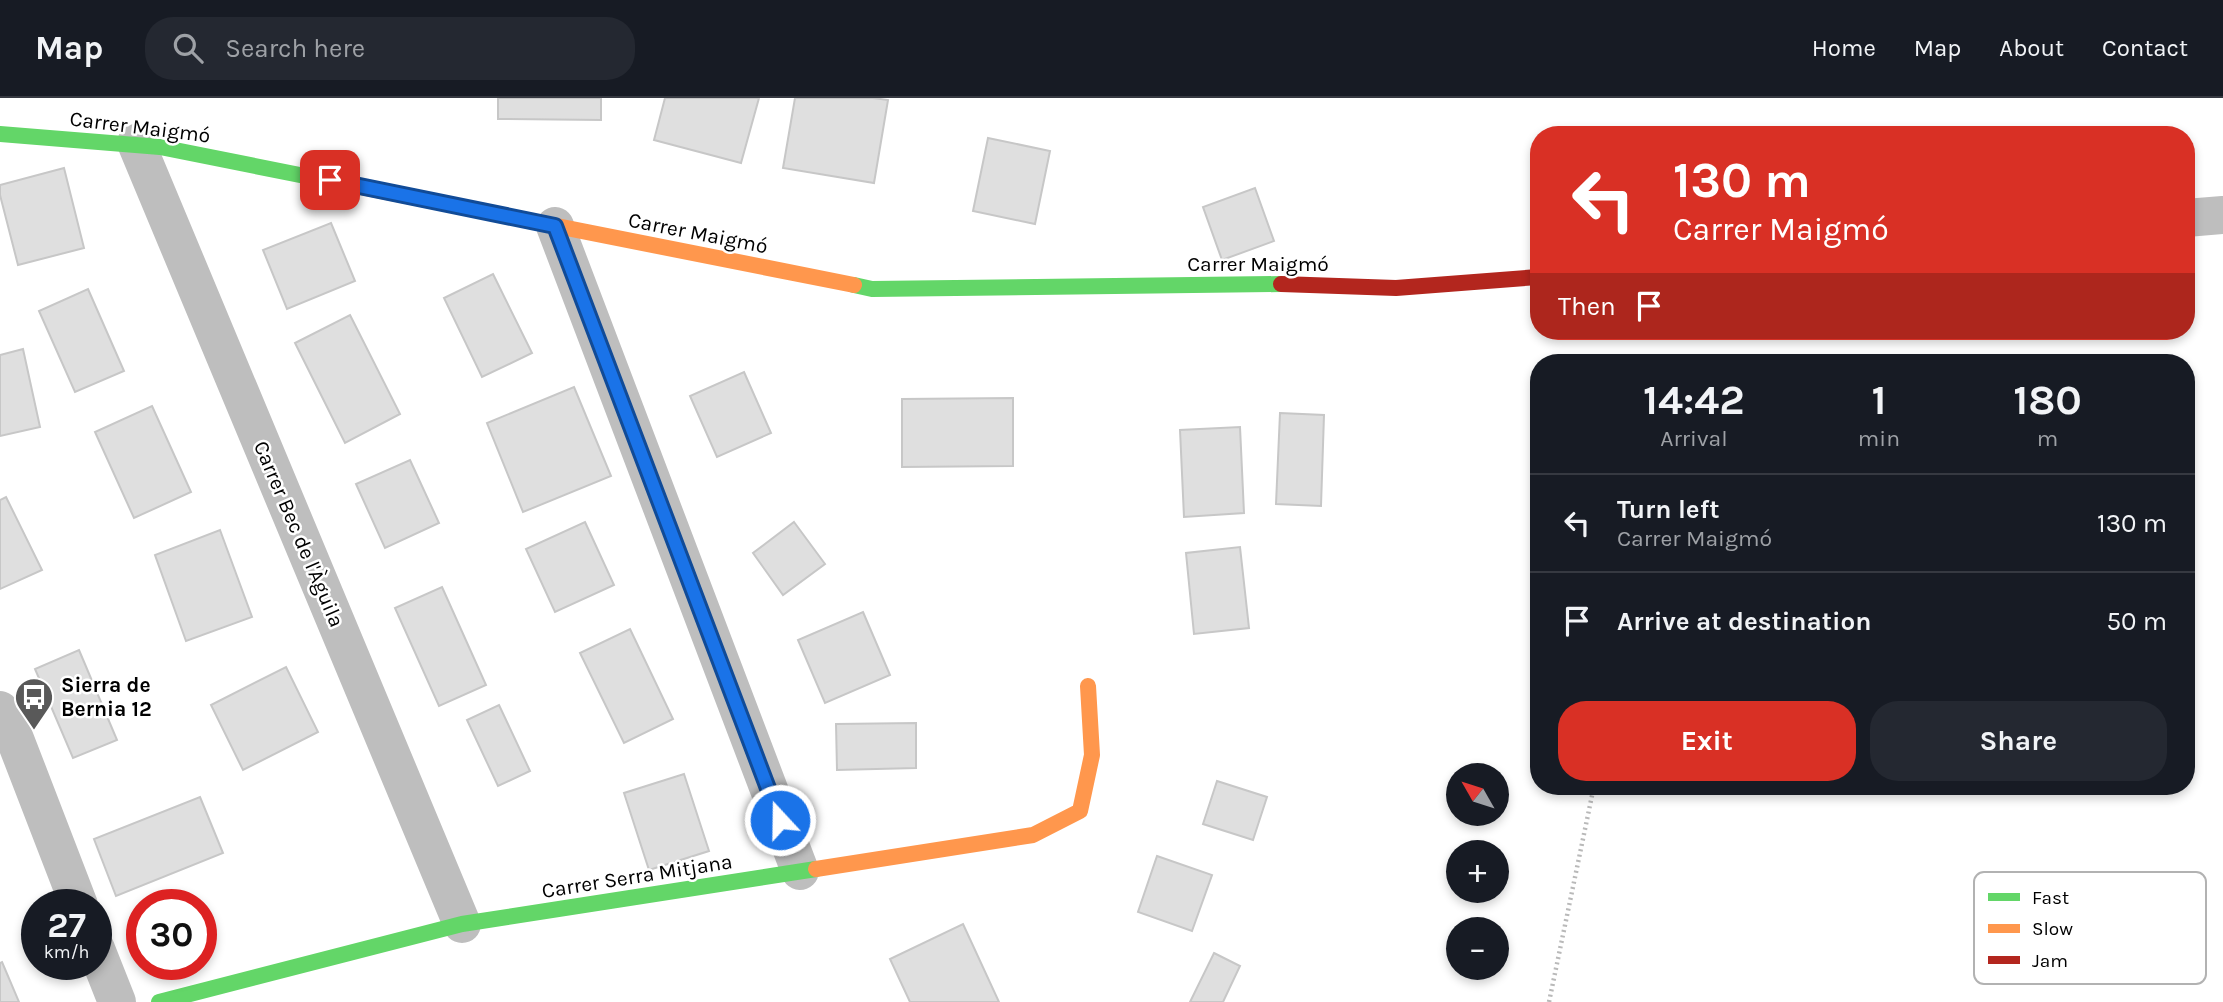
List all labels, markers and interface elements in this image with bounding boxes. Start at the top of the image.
search box [145,17,635,80]
text: Map [35,29,103,67]
icon: search [169,29,207,67]
text: Search here [225,33,365,64]
text: Home [1812,34,1876,62]
text: Map [1914,34,1961,62]
text: About [1999,34,2064,62]
text: Contact [2102,34,2188,62]
street label: Carrer Maigmó [68,106,212,148]
pin [300,150,360,210]
text: 130 m [1673,152,1811,209]
icon: left [1558,154,1649,245]
icon: arrive [311,161,349,199]
street label: Carrer Maigmó [626,208,770,258]
text: Carrer Maigmó [1673,211,1889,248]
street label: Carrer Maigmó [1187,252,1329,276]
icon: arrive [1630,287,1668,325]
text: Then [1558,291,1616,322]
text: 14:42 [1643,375,1745,425]
text: 1 [1871,375,1886,425]
text: 180 [2013,375,2082,425]
text: Arrival [1660,425,1728,452]
text: min [1858,425,1900,452]
text: m [2037,425,2058,452]
street label: Carrer Bec de l'Àguila [249,437,349,631]
text: Turn left [1617,494,1719,525]
icon: left [1558,504,1596,542]
text: 130 m [2097,508,2167,539]
text: Carrer Maigmó [1617,525,1772,552]
icon: arrive [1558,602,1596,640]
text: Arrive at destination [1617,606,1871,637]
text: 50 m [2106,606,2167,637]
place label: Sierra de Bernia 12 [61,673,152,721]
bus stop icon: Sierra de Bernia 12 [13,676,55,731]
button: Exit [1558,701,1856,781]
button: Share [1870,701,2167,781]
north arrow [1446,763,1508,826]
map controls [1446,763,1509,980]
position arrow [743,783,817,857]
button: + [1446,840,1509,903]
street label: Carrer Serra Mitjana [540,849,734,903]
legend [1974,872,2206,984]
text: Fast [2032,887,2069,909]
speed limit sign: 30 [126,889,217,980]
text: 27 [47,905,86,946]
button: − [1446,917,1509,980]
text: Slow [2032,918,2073,940]
text: km/h [44,941,89,963]
text: Jam [2032,950,2068,972]

